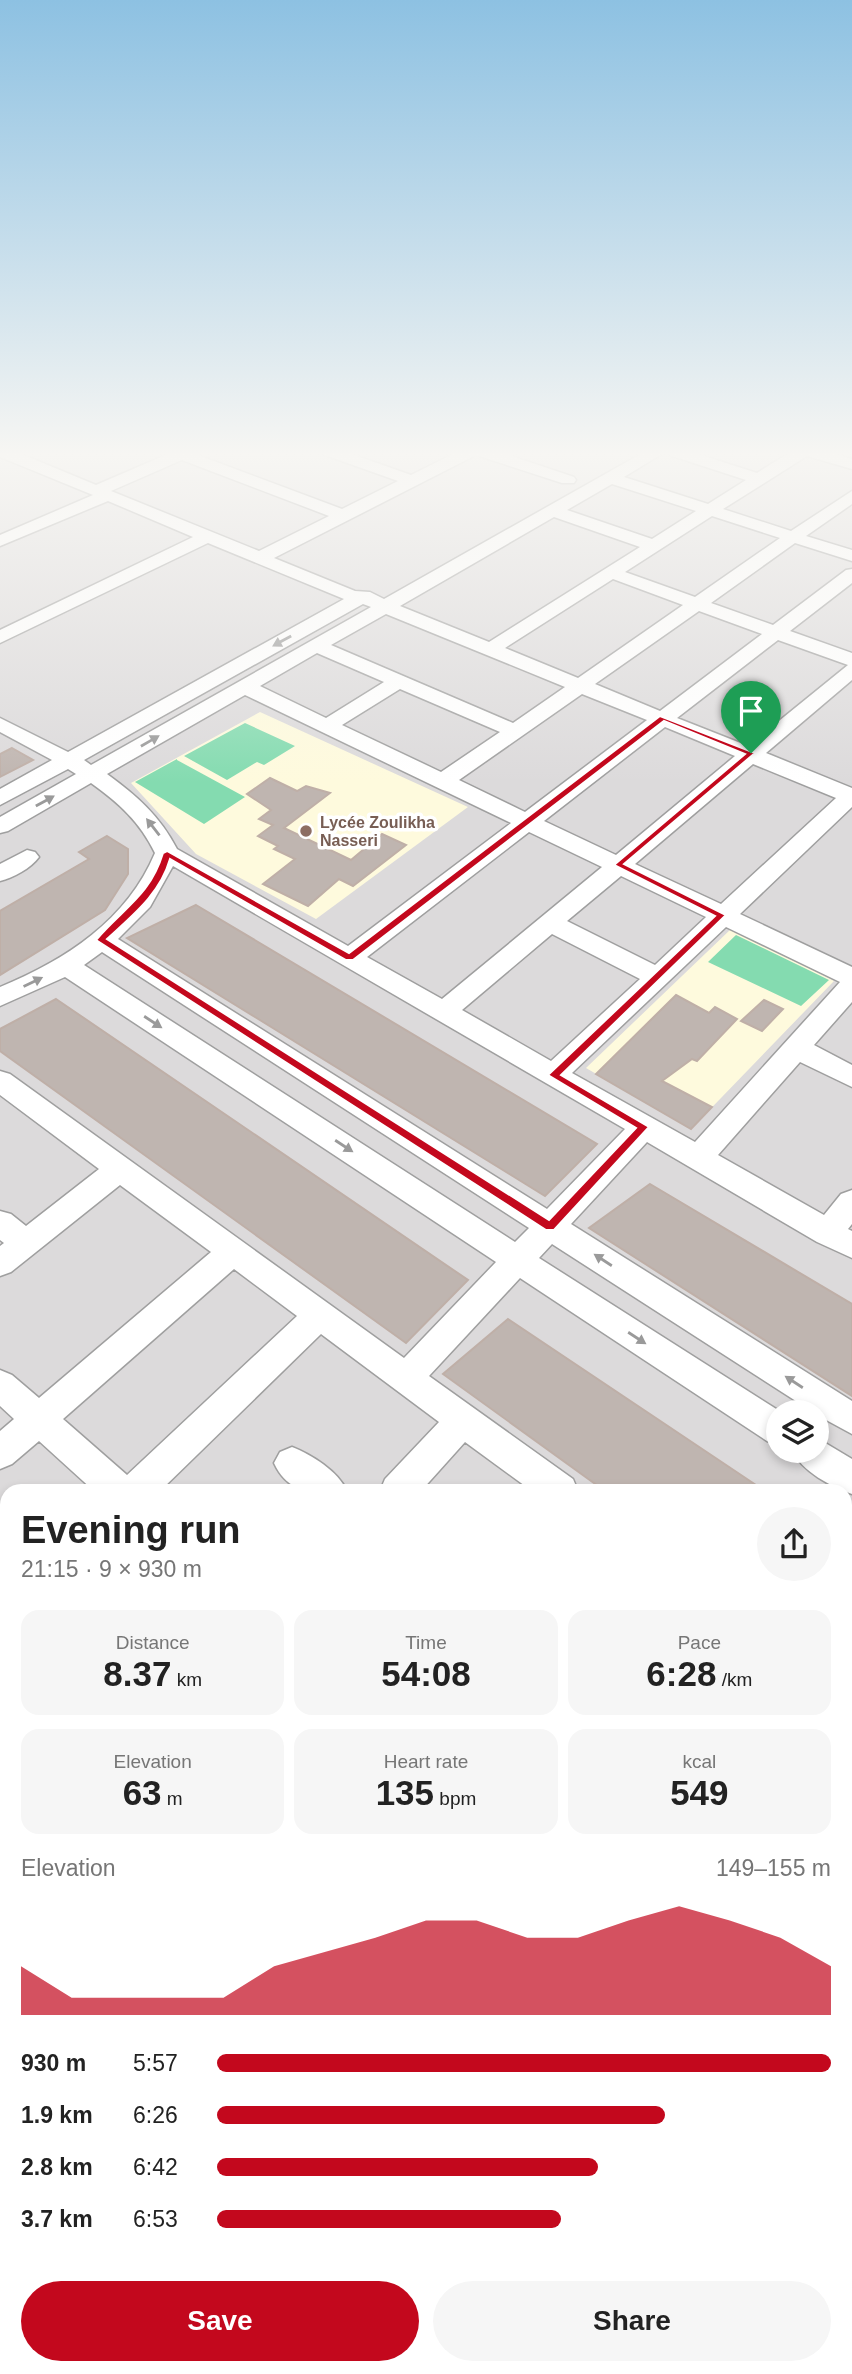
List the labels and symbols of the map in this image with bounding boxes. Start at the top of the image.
one-way arrow [273,635,292,647]
pin [721,681,781,753]
one-way arrow [141,735,160,747]
one-way arrow [36,795,55,807]
place label: Lycée Zoulikha Nasseri [320,814,435,849]
one-way arrow [146,818,160,836]
marker: Lycée Zoulikha Nasseri [298,823,314,839]
one-way arrow [23,977,43,988]
one-way arrow [144,1015,162,1029]
one-way arrow [334,1140,353,1153]
one-way arrow [593,1254,612,1267]
one-way arrow [627,1331,647,1344]
one-way arrow [785,1376,804,1389]

